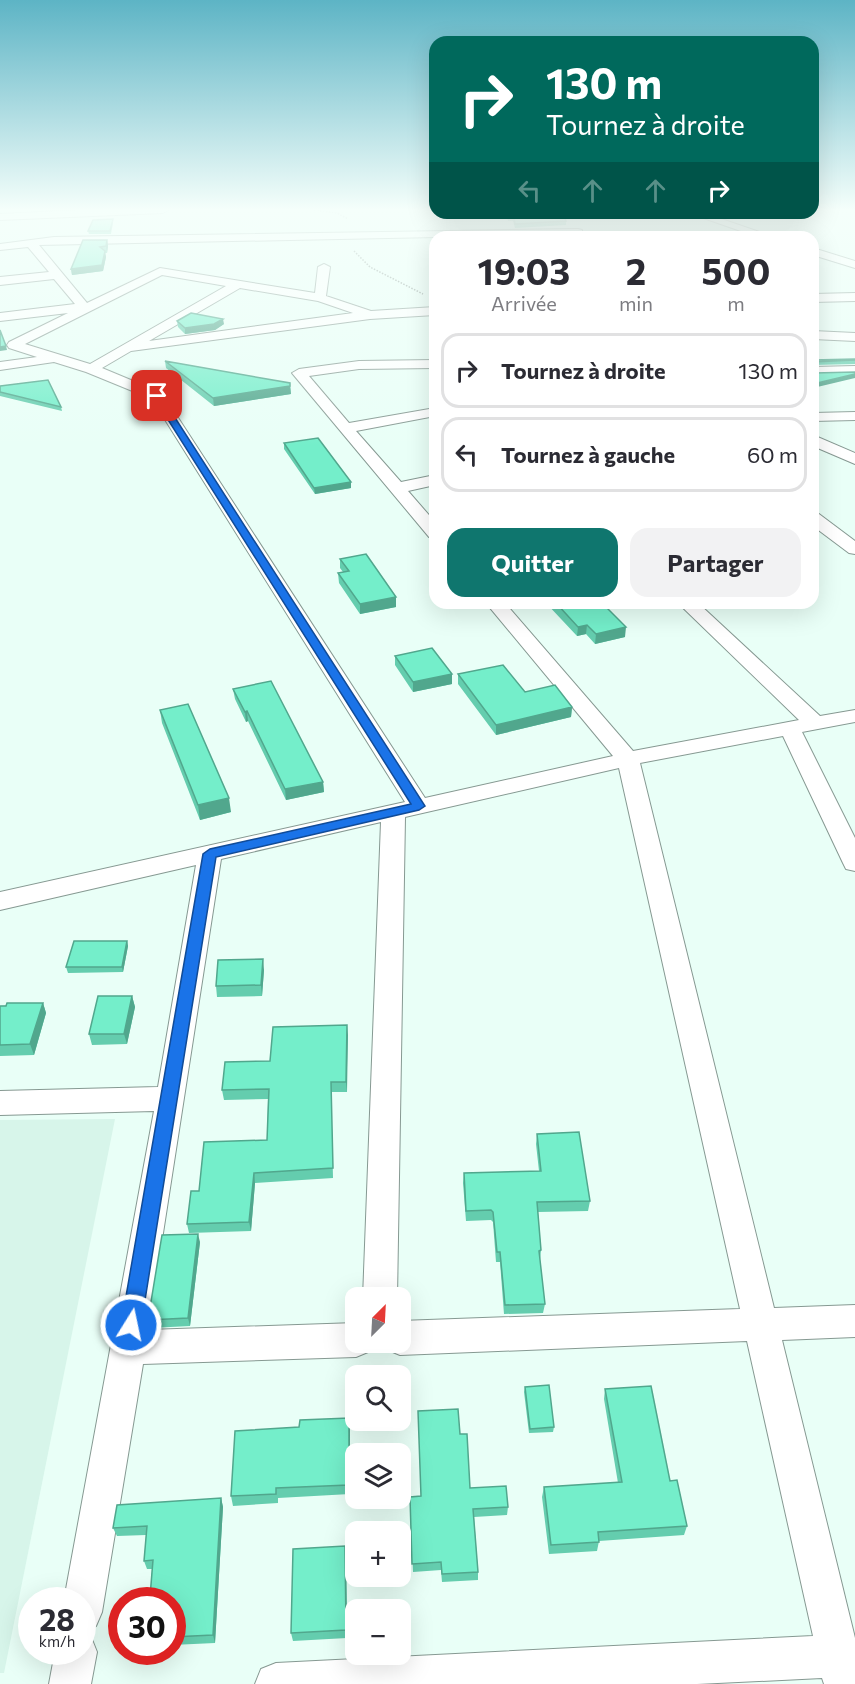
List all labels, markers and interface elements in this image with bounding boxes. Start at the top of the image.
text: 130 m [546,56,662,108]
icon: right [447,60,525,138]
text: Tournez à droite [546,108,745,141]
icon: left [513,174,546,207]
icon: ahead [576,174,609,207]
icon: ahead [639,174,672,207]
icon: right [702,174,735,207]
text: 19:03 [478,248,570,292]
text: 2 [626,248,646,292]
text: 500 [702,248,770,292]
text: Arrivée [491,291,557,315]
text: min [619,291,653,315]
text: m [727,291,745,315]
icon: right [450,354,483,387]
text: Tournez à droite [501,357,666,384]
text: 130 m [738,357,798,384]
pin [131,370,182,421]
icon: arrive [140,379,173,412]
icon: left [450,438,483,471]
text: Tournez à gauche [501,441,675,468]
text: 60 m [747,441,798,468]
button: Quitter [447,528,618,597]
button: Partager [630,528,801,597]
north arrow [345,1287,411,1353]
map controls [345,1287,411,1665]
position arrow [99,1293,163,1357]
button: search [345,1365,411,1431]
button: layers [345,1443,411,1509]
button: + [345,1521,411,1587]
speed limit sign: 30 [108,1587,186,1665]
button: − [345,1599,411,1665]
text: 28 [39,1600,75,1637]
text: km/h [39,1632,75,1650]

